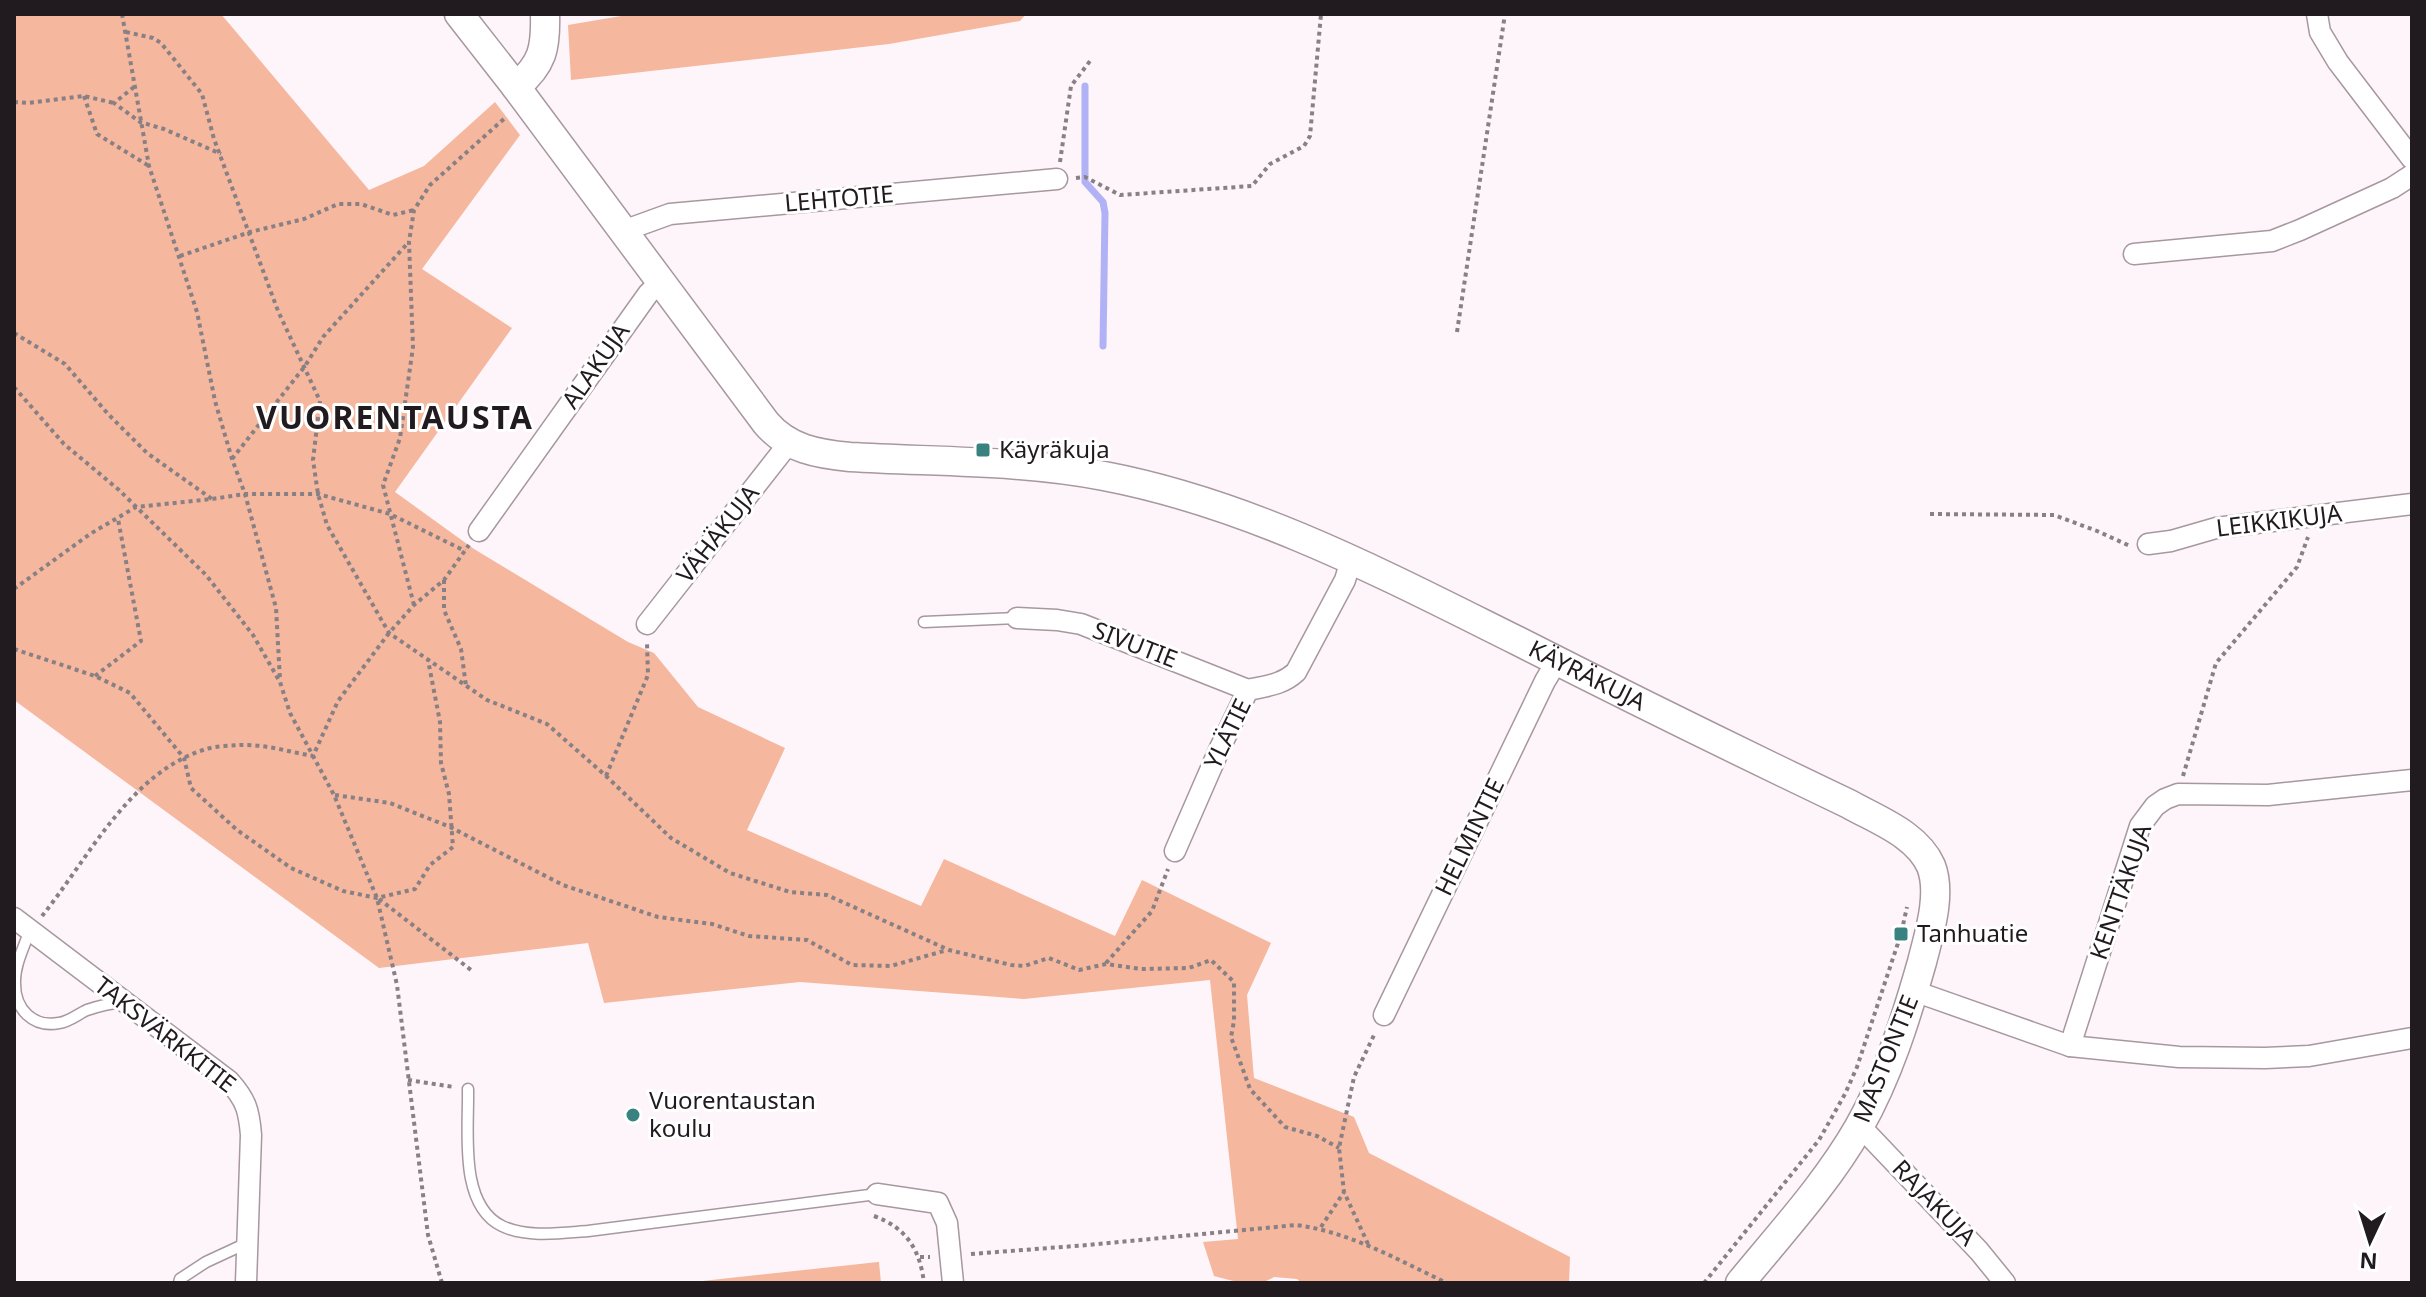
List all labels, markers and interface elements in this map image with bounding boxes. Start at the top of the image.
street label: LEHTOTIE [783,176,895,219]
street label: ALAKUJA [553,315,637,415]
district label: VUORENTAUSTA [256,395,534,438]
place label: Käyräkuja [999,432,1110,465]
marker: Käyräkuja [974,441,992,459]
street label: VÄHÄKUJA [668,477,766,589]
street label: LEIKKIKUJA [2214,495,2344,544]
street label: SIVUTIE [1089,612,1183,675]
street label: KÄYRÄKUJA [1524,631,1652,718]
street label: YLÄTIE [1195,693,1258,774]
street label: HELMINTIE [1426,772,1511,901]
street label: KENTTÄKUJA [2081,819,2158,964]
place label: Tanhuatie [1917,916,2028,949]
marker: Tanhuatie [1892,925,1910,943]
street label: TAKSVÄRKKITIE [88,968,244,1100]
street label: MASTONTIE [1844,990,1925,1127]
place label: Vuorentaustan koulu [649,1083,816,1144]
marker: Vuorentaustan koulu [624,1106,642,1124]
street label: RAJAKUJA [1886,1152,1985,1253]
north arrow [2330,1201,2410,1281]
text: N [2359,1246,2379,1278]

